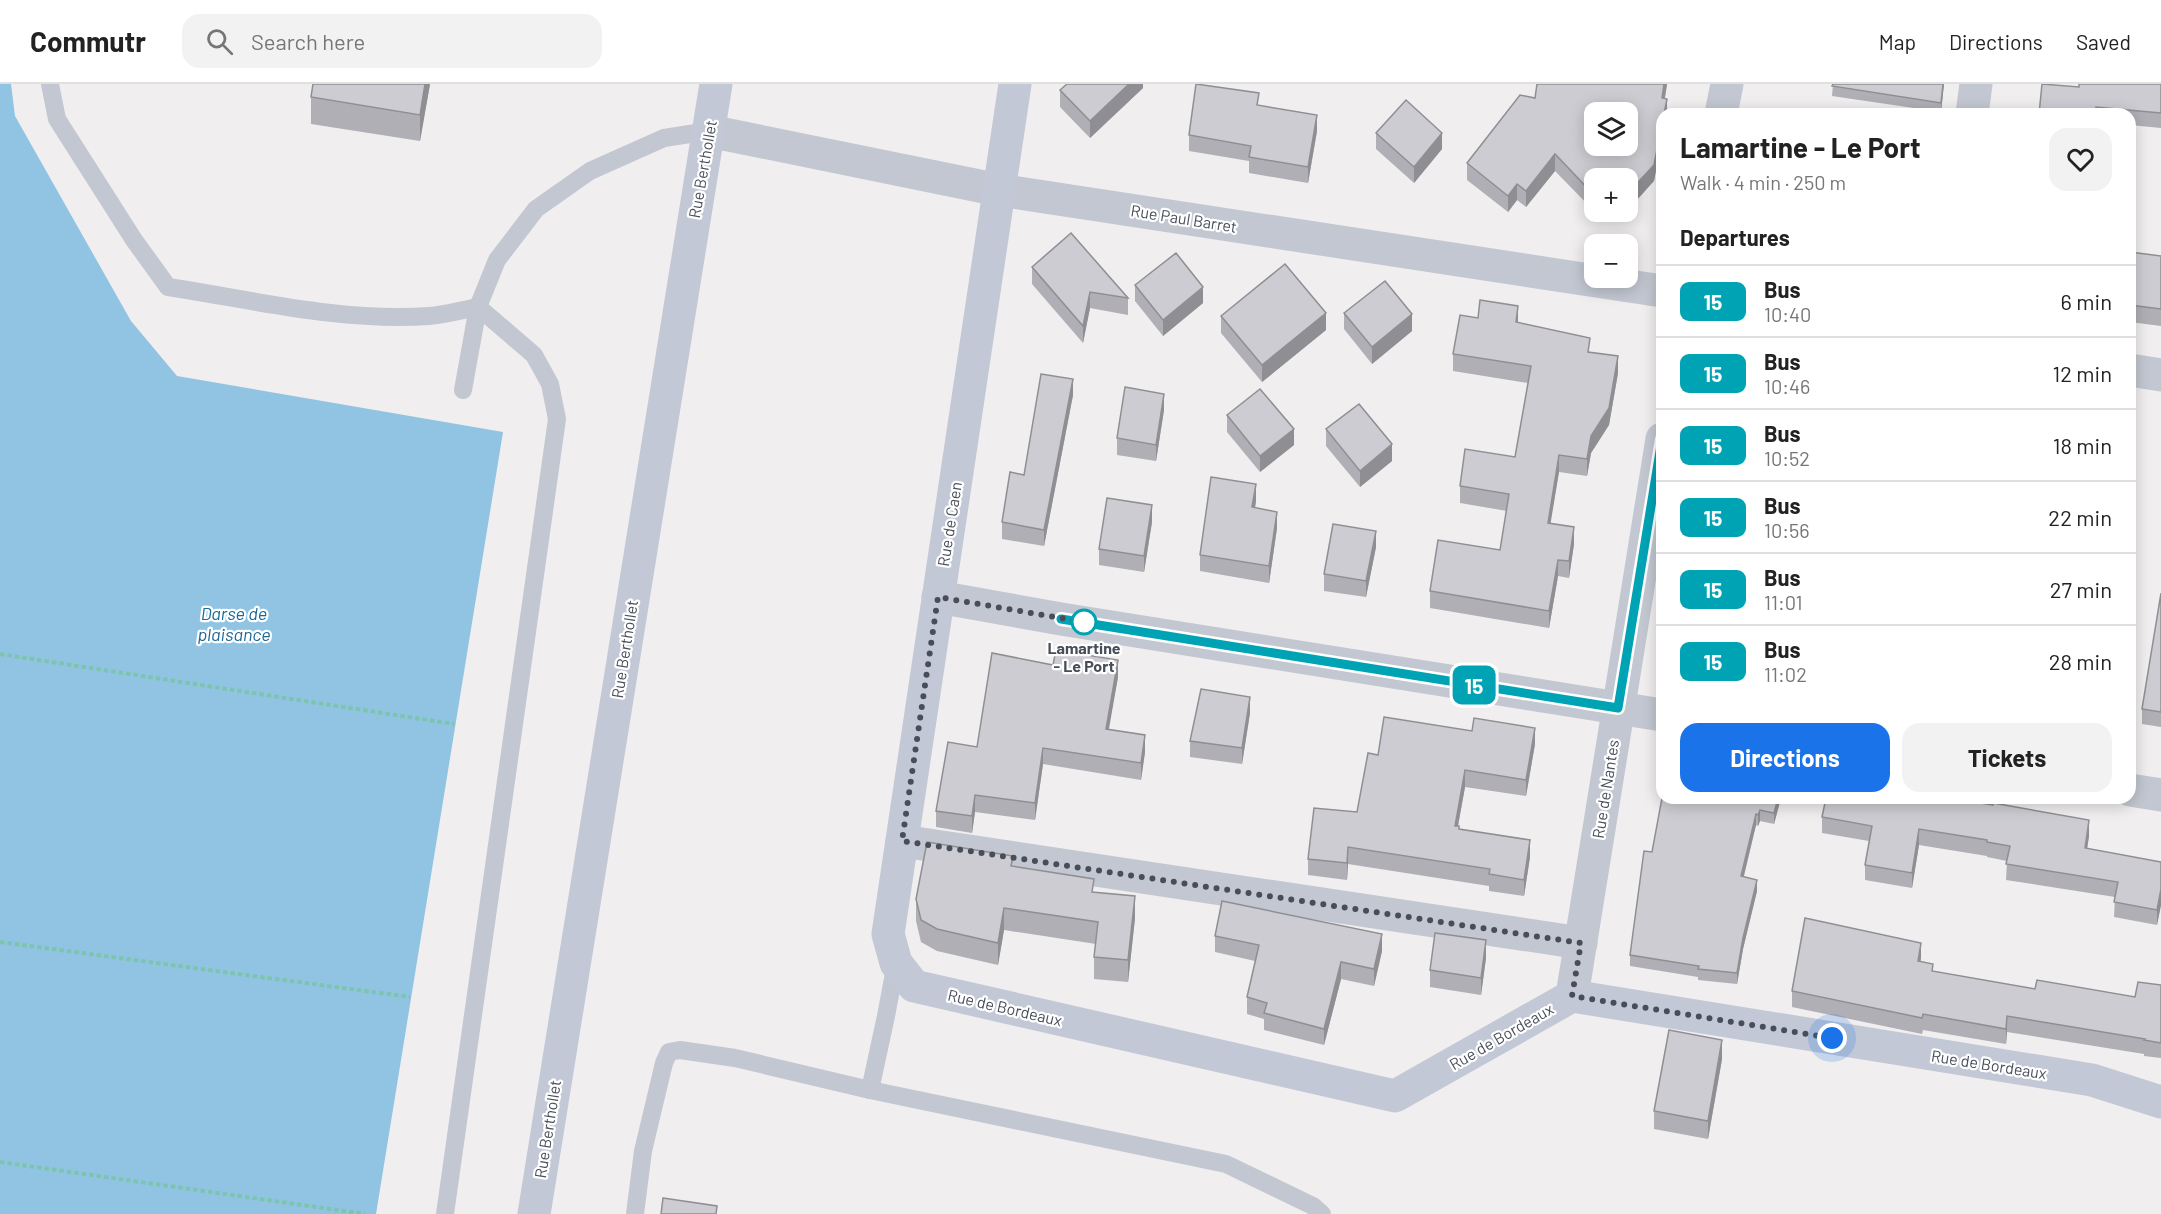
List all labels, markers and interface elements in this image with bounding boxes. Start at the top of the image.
search box [182,14,602,68]
text: Commutr [30,24,146,58]
icon: search [203,25,236,58]
text: Search here [251,28,365,54]
text: Map [1879,29,1916,54]
text: Directions [1949,29,2043,54]
text: Saved [2076,29,2131,54]
map controls [1584,102,1638,288]
button: layers [1584,102,1638,156]
street label: Rue Berthollet [684,118,720,220]
button: heart [2049,128,2112,191]
text: Lamartine - Le Port [1680,130,1921,164]
button: + [1584,168,1638,222]
text: Walk · 4 min · 250 m [1680,170,1846,194]
street label: Rue Paul Barret [1130,200,1238,236]
text: Departures [1680,224,1790,250]
button: − [1584,234,1638,288]
text: Bus [1764,276,1801,302]
text: 6 min [2061,288,2112,314]
text: 15 [1704,289,1722,314]
text: 10:40 [1764,302,1811,326]
text: Bus [1764,348,1801,374]
text: 12 min [2052,360,2112,386]
text: 15 [1704,361,1722,386]
text: 10:46 [1764,374,1810,398]
text: Bus [1764,420,1801,446]
text: 18 min [2053,432,2112,458]
text: 15 [1704,433,1722,458]
text: 10:52 [1764,446,1810,470]
street label: Rue de Caen [933,480,965,568]
text: Bus [1764,492,1801,518]
text: 22 min [2048,504,2112,530]
text: 15 [1704,505,1722,530]
text: 10:56 [1764,518,1810,542]
text: Bus [1764,564,1801,590]
text: 27 min [2050,576,2112,602]
text: 15 [1704,577,1722,602]
text: 11:01 [1764,590,1803,614]
street label: Rue Berthollet [607,598,641,700]
water label: Darse de plaisance [197,602,271,645]
marker: Lamartine - Le Port [1071,609,1097,635]
text: Bus [1764,636,1801,662]
place label: Lamartine - Le Port [1047,638,1121,675]
text: 28 min [2049,648,2112,674]
text: 15 [1704,649,1722,674]
text: 11:02 [1764,662,1807,686]
line badge: 15 [1447,666,1501,704]
text: 15 [1465,673,1483,698]
button: Directions [1680,723,1890,792]
button: Tickets [1902,723,2112,792]
street label: Rue de Nantes [1588,738,1622,840]
street label: Rue de Bordeaux [946,985,1064,1029]
street label: Rue de Bordeaux [1446,998,1557,1073]
your location [1817,1023,1847,1053]
street label: Rue de Bordeaux [1930,1045,2048,1083]
street label: Rue Berthollet [530,1078,564,1180]

